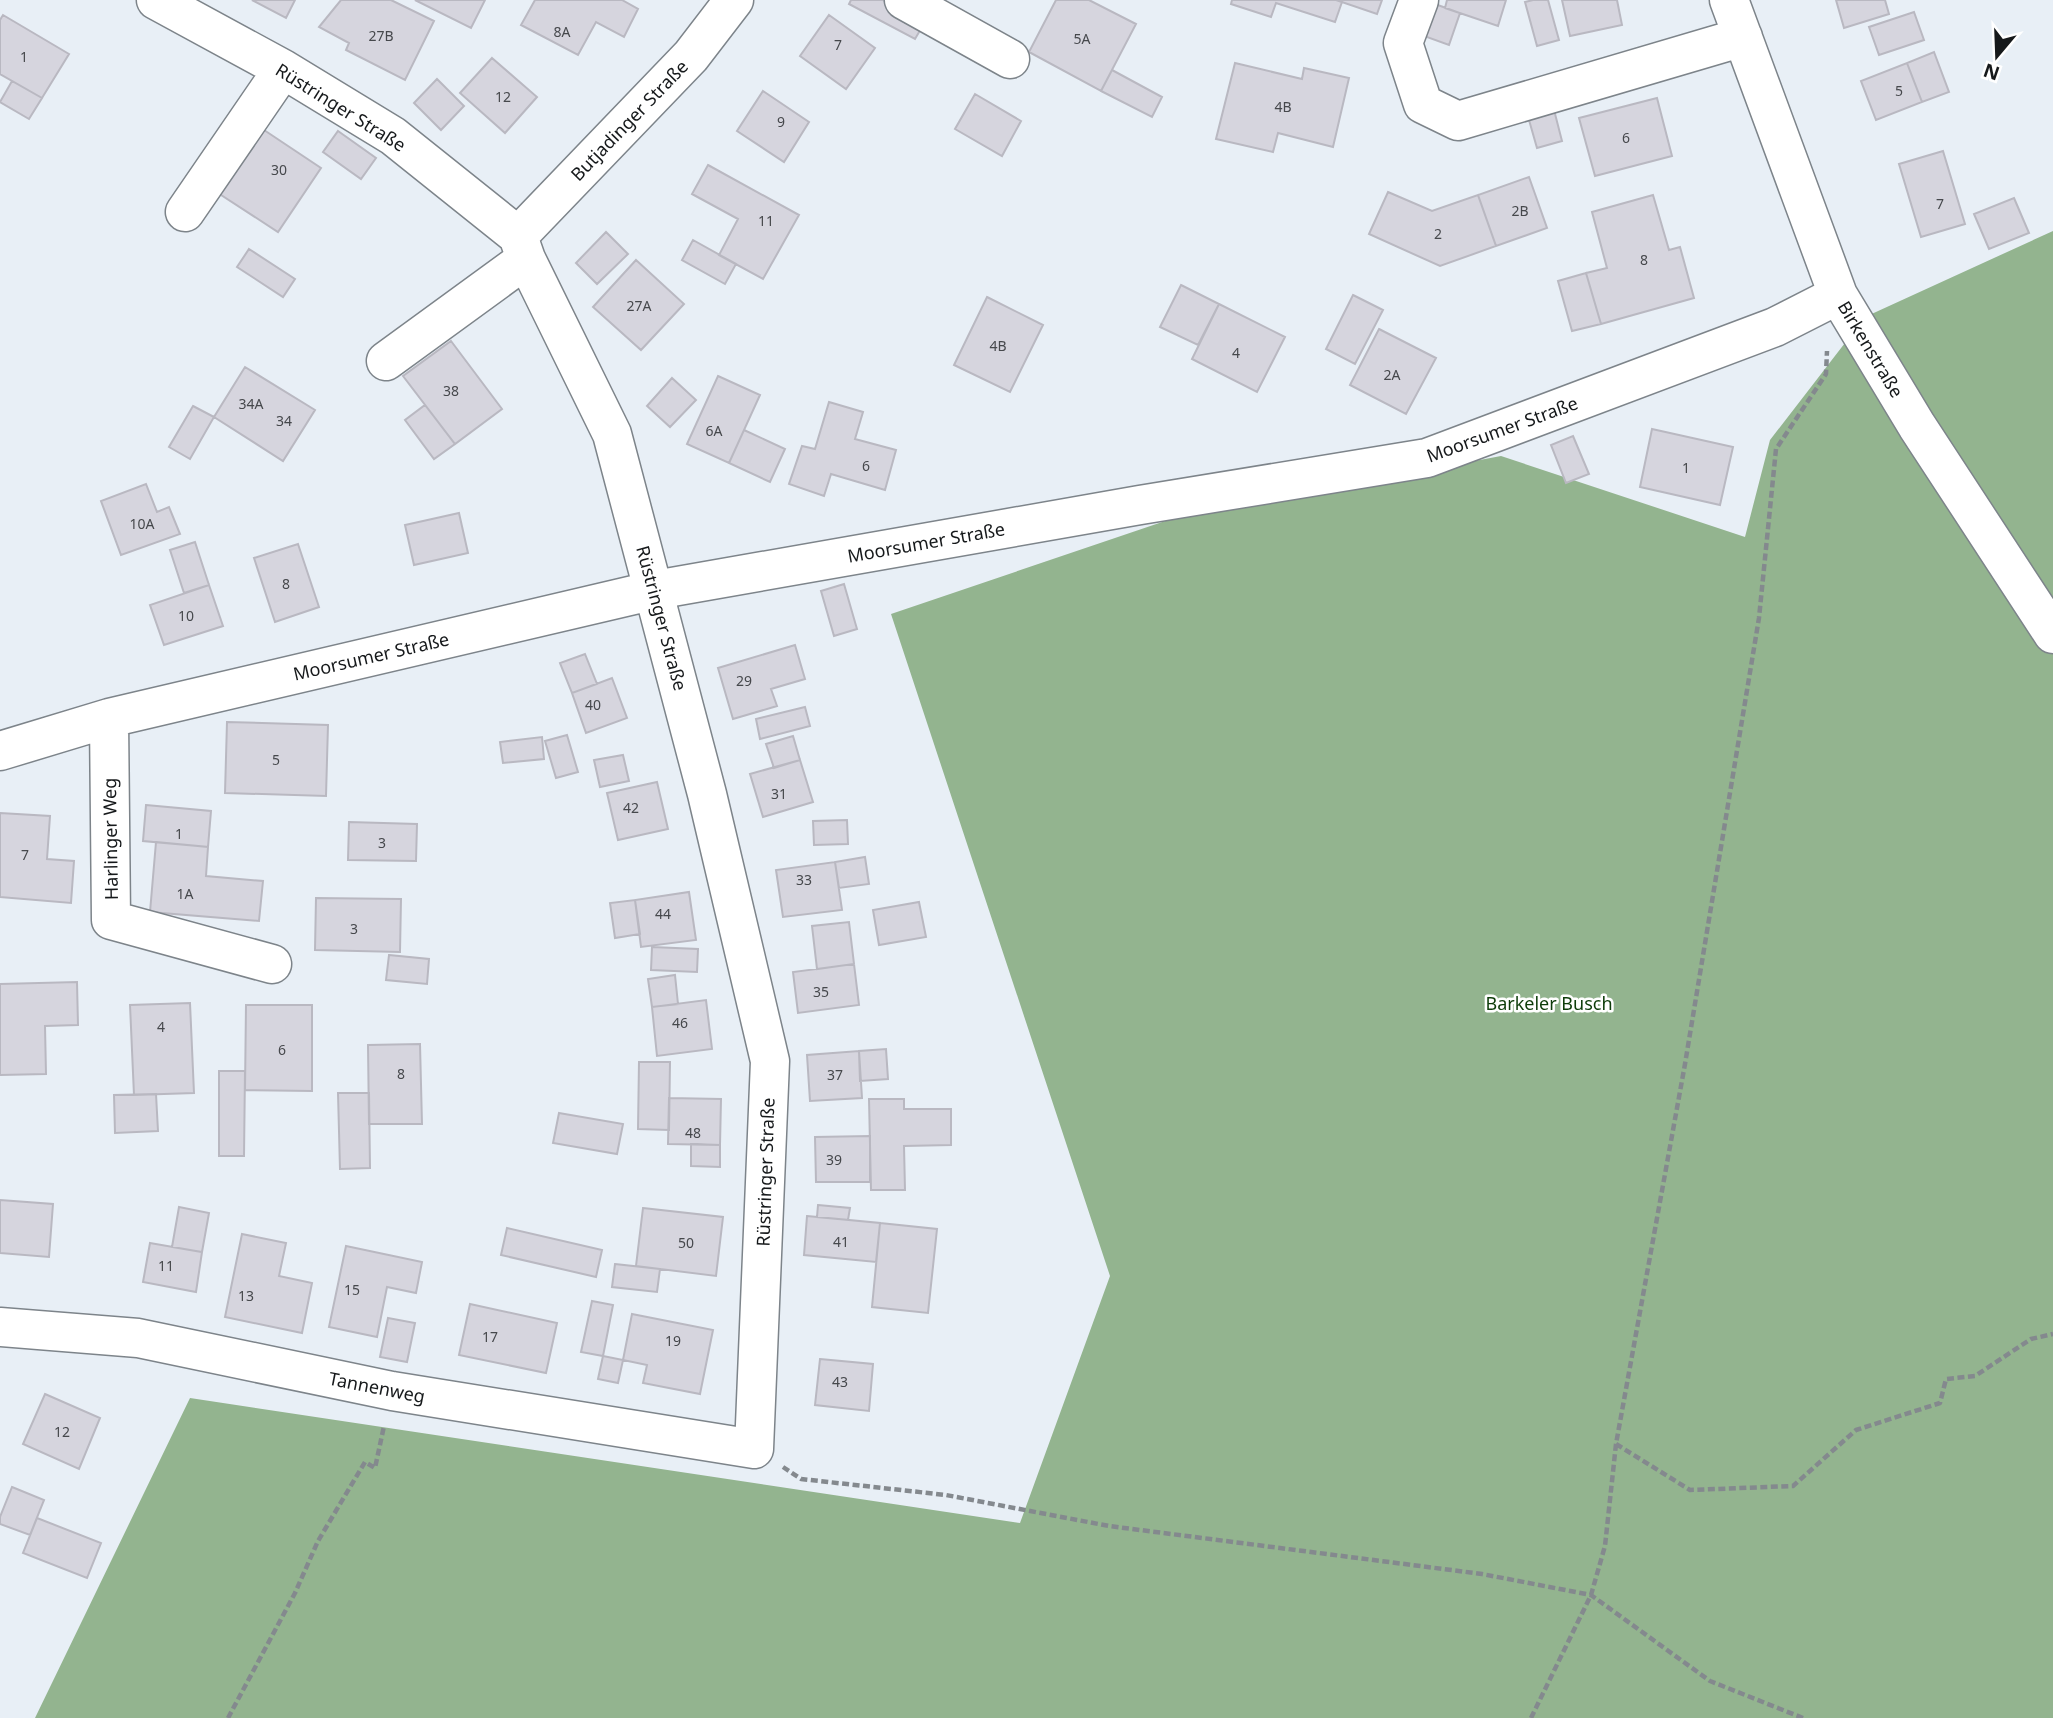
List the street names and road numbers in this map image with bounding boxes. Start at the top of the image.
street label: Butjadinger Straße [565,54,693,186]
street label: Rüstringer Straße [271,57,411,157]
street label: Birkenstraße [1833,296,1909,402]
street label: Moorsumer Straße [1423,390,1581,468]
street label: Moorsumer Straße [845,516,1007,568]
street label: Rüstringer Straße [631,543,693,693]
street label: Moorsumer Straße [291,626,451,686]
street label: Harlinger Weg [97,778,123,900]
street label: Rüstringer Straße [750,1097,780,1247]
street label: Tannenweg [327,1366,427,1408]

